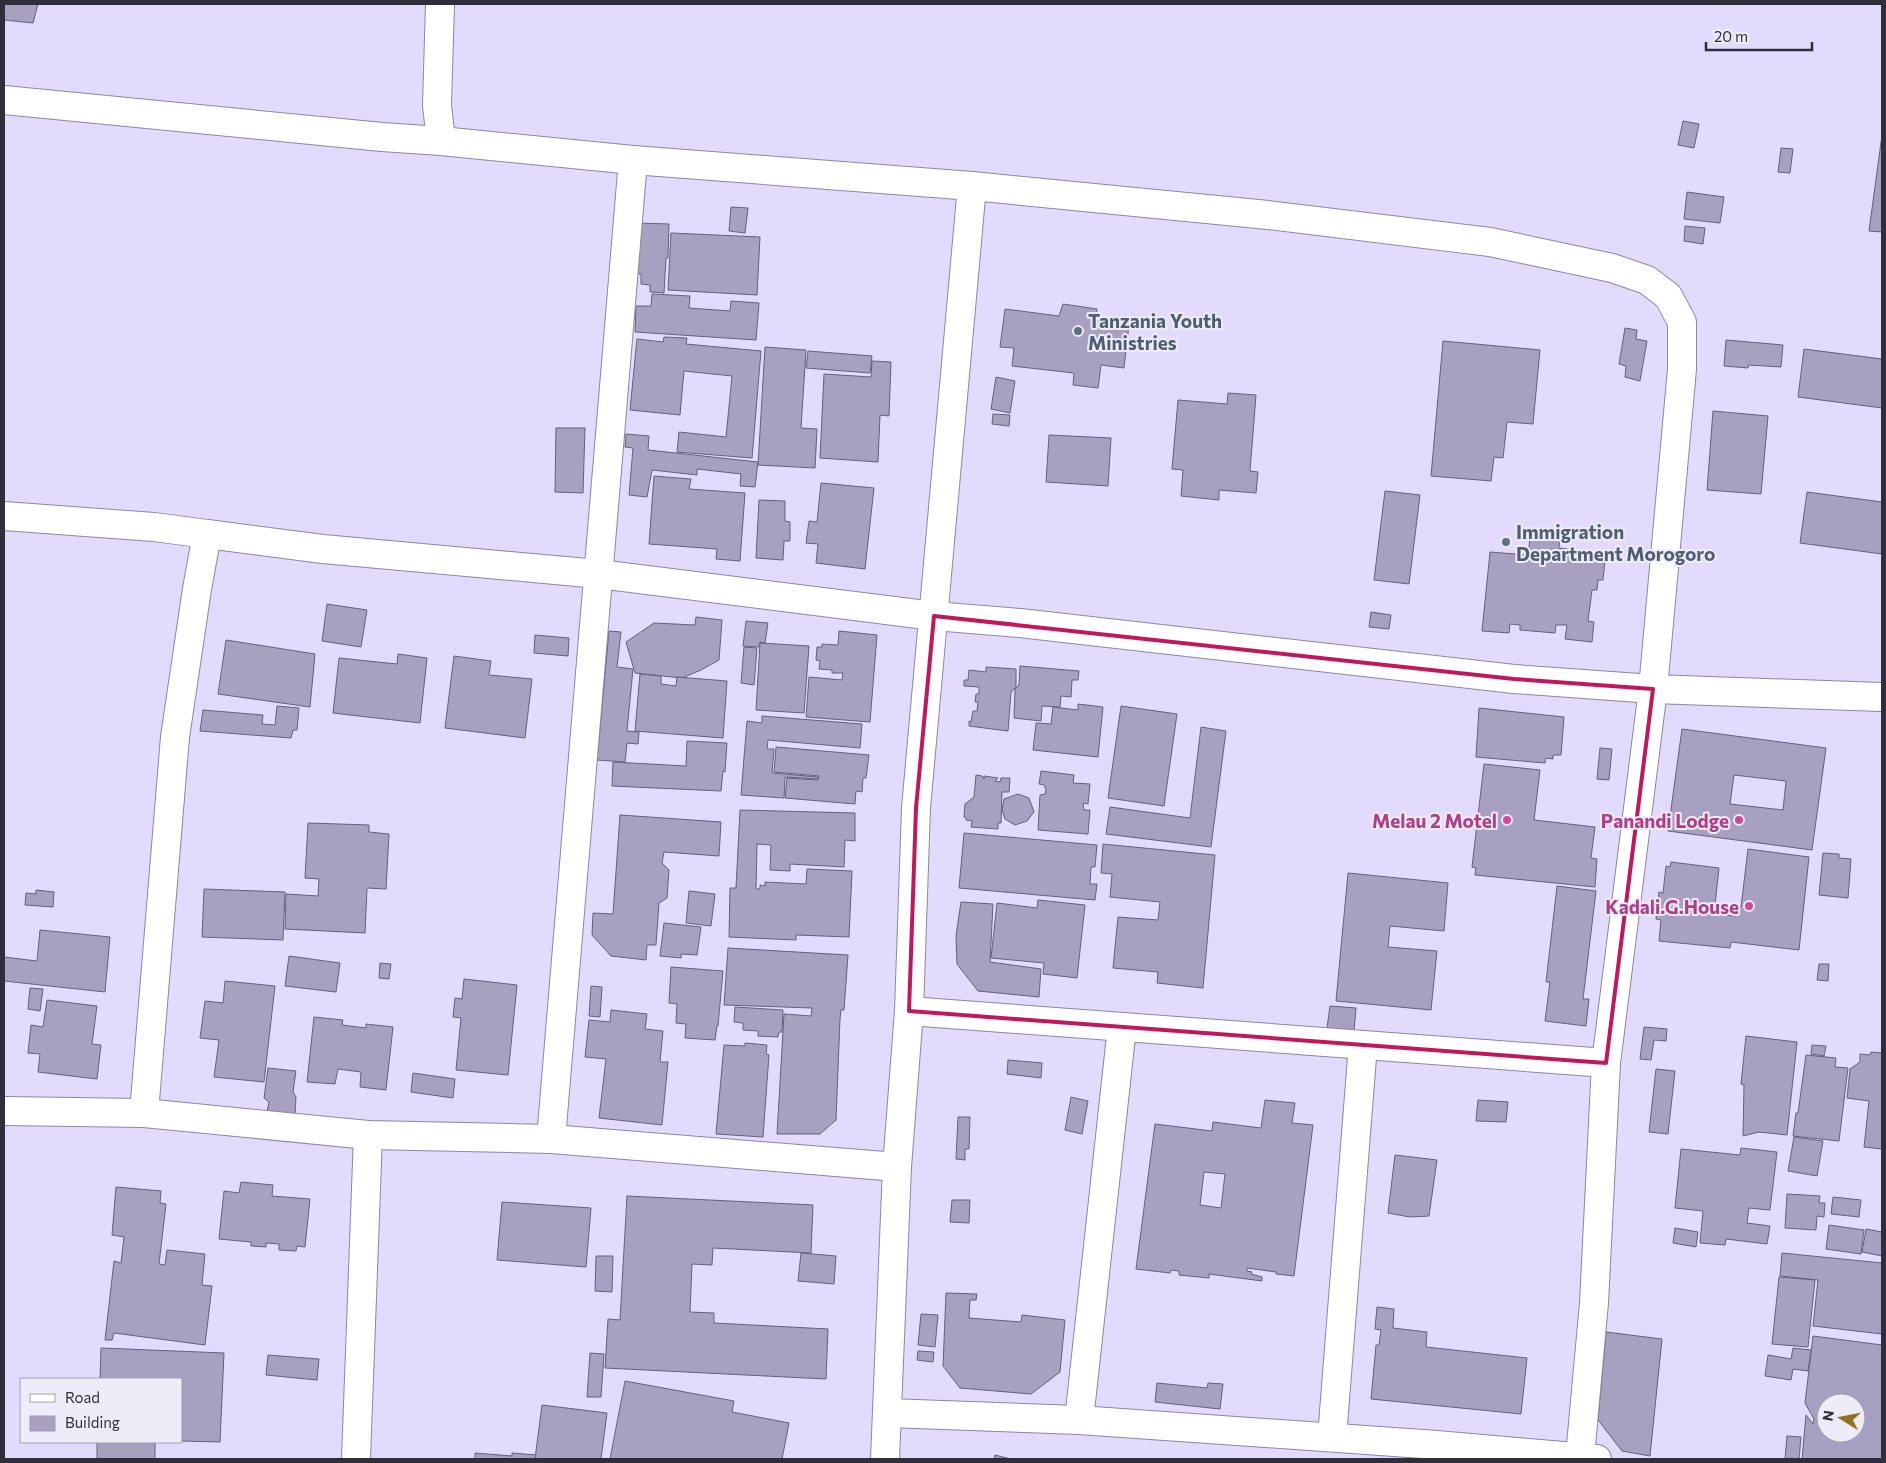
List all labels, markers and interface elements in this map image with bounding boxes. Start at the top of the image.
scale bar [1706,20,1812,52]
text: 20 m [1714,27,1748,45]
place label: Tanzania Youth Ministries [1088,309,1222,354]
marker: Tanzania Youth Ministries [1072,325,1084,337]
place label: Immigration Department Morogoro [1516,520,1715,565]
marker: Immigration Department Morogoro [1500,536,1512,548]
place label: Melau 2 Motel [1372,809,1497,832]
place label: Panandi Lodge [1601,809,1729,832]
marker: Melau 2 Motel [1501,814,1513,826]
marker: Panandi Lodge [1733,814,1745,826]
place label: Kadali.G.House [1605,895,1739,918]
marker: Kadali.G.House [1743,900,1755,912]
legend [20,1378,182,1443]
text: Road [65,1388,100,1406]
north arrow [1816,1393,1866,1443]
text: N [1818,1409,1837,1422]
text: Building [65,1413,120,1431]

